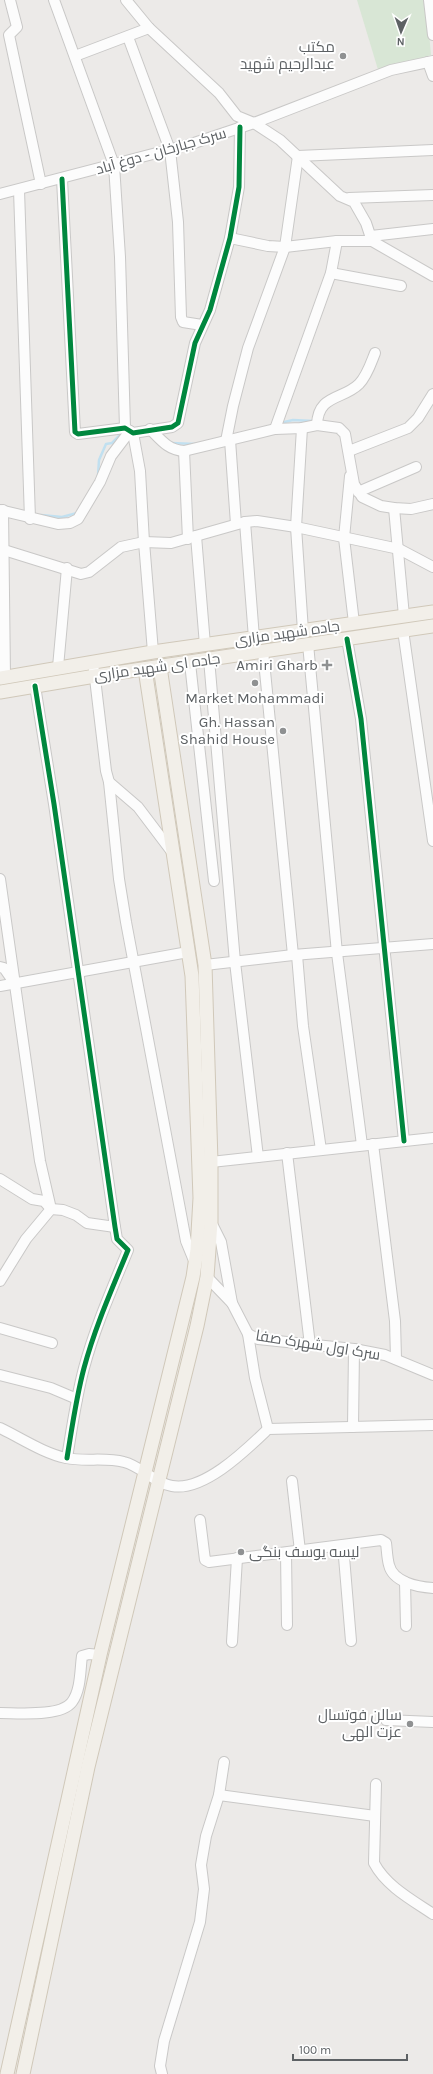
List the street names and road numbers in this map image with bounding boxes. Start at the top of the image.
street label: سرک جبارخان - دوغ آباد [94,124,229,180]
street label: جاده شهید مزاری [233,617,341,650]
street label: جاده ای شهید مزاری [93,649,221,686]
street label: سرک اول شهرک صفا [254,1326,382,1365]

